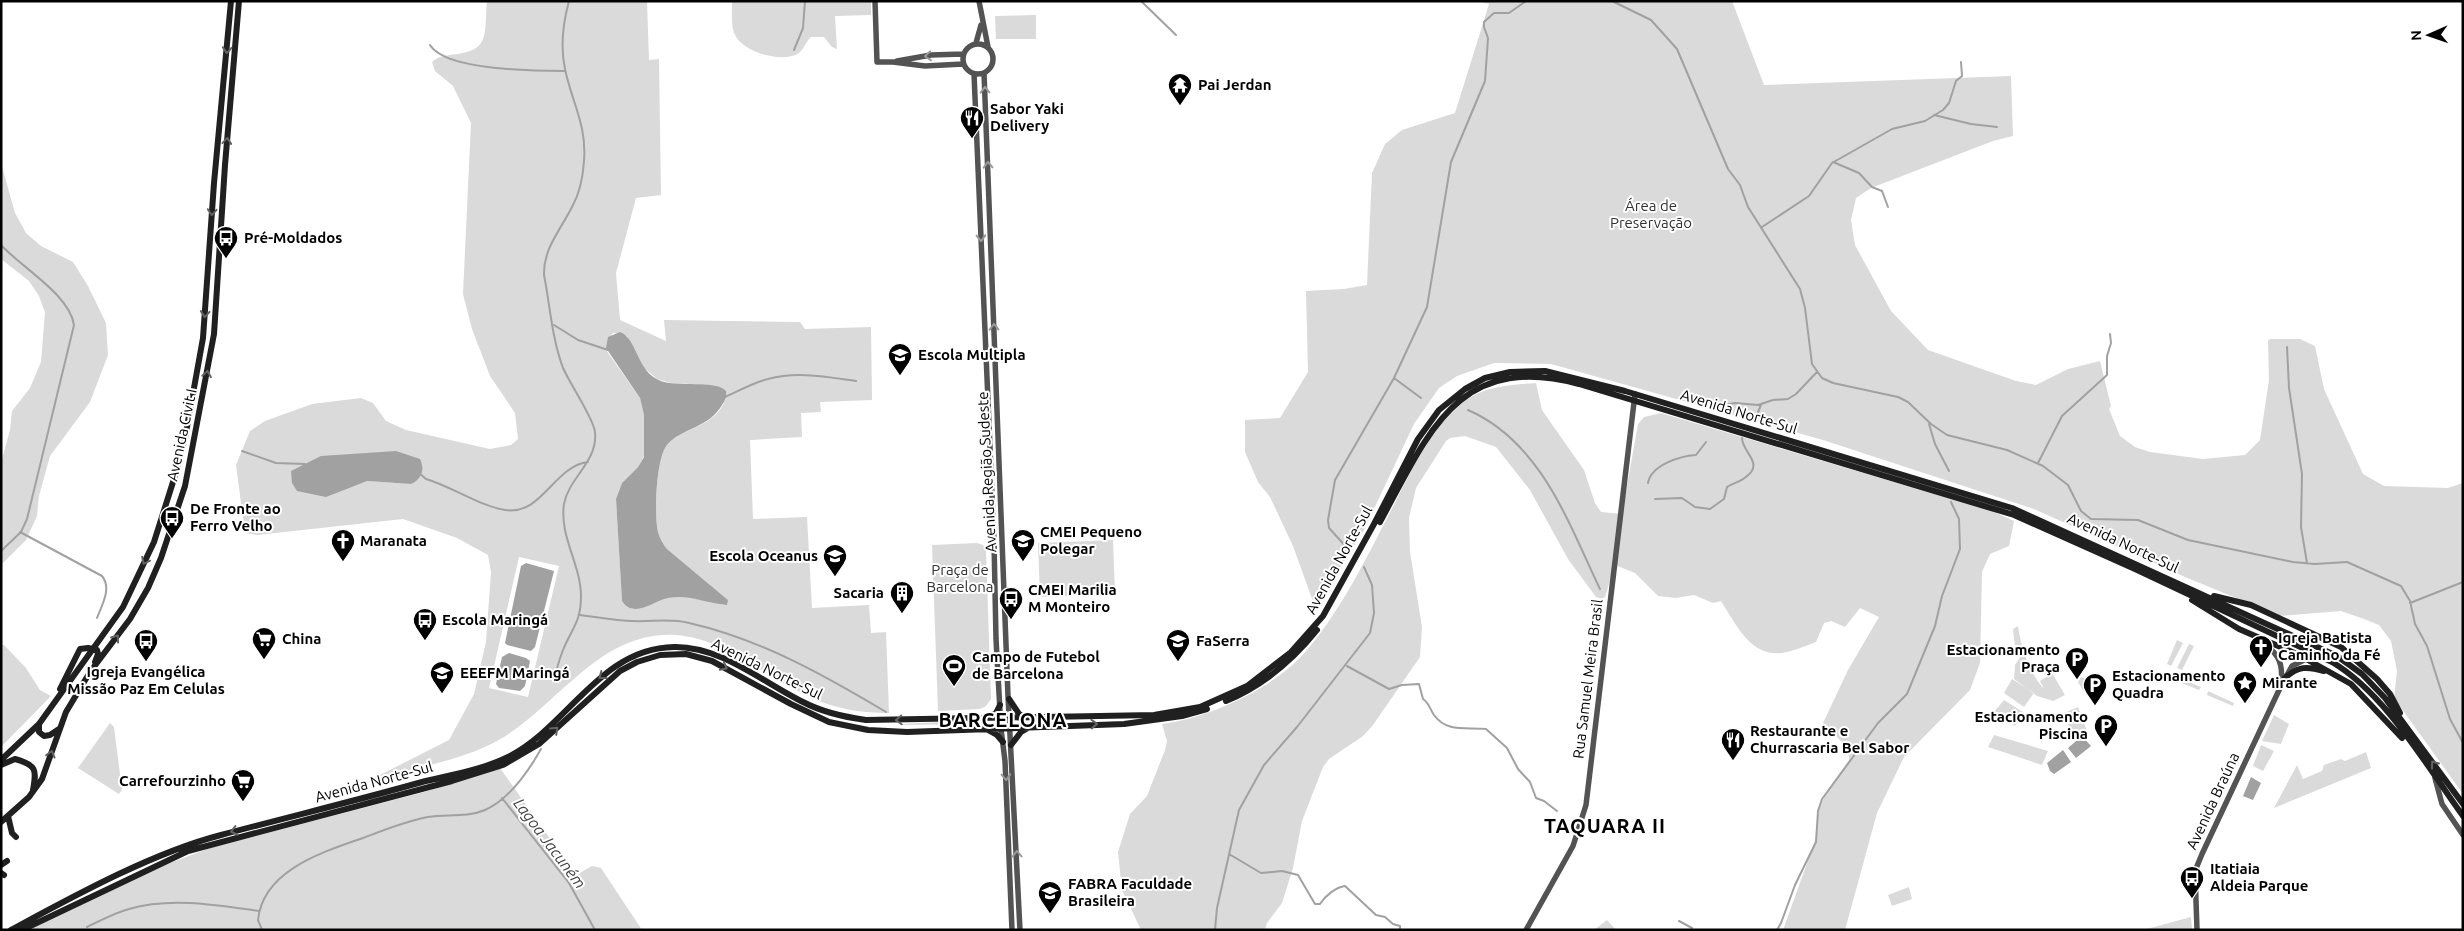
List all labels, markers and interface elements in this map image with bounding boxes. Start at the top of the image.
north arrow [2404,10,2454,60]
text: N [2408,30,2424,41]
one-way arrow [222,46,233,54]
one-way arrow [923,50,931,61]
temple icon: Pai Jerdan [1167,72,1193,106]
place label: Pai Jerdan [1198,76,1272,93]
one-way arrow [979,85,990,93]
place label: Sabor Yaki Delivery [990,100,1064,134]
restaurant icon: Sabor Yaki Delivery [959,105,985,139]
one-way arrow [222,137,233,145]
one-way arrow [982,161,993,169]
park label: Área de Preservação [1610,197,1692,231]
one-way arrow [207,208,218,216]
bus stop icon: Pré-Moldados [213,225,239,259]
place label: Pré-Moldados [244,229,342,246]
one-way arrow [976,234,986,242]
one-way arrow [200,310,211,318]
one-way arrow [989,323,999,331]
school or university icon: Escola Multipla [887,342,913,376]
place label: Escola Multipla [918,346,1026,363]
one-way arrow [202,370,212,379]
street label: Avenida Norte-Sul [1679,386,1800,437]
street label: Avenida Civit I [163,387,200,483]
street label: Avenida Região Sudeste [974,391,999,553]
place label: De Fronte ao Ferro Velho [190,500,281,534]
street label: Avenida Norte-Sul [1302,503,1375,617]
bus stop icon: De Fronte ao Ferro Velho [159,505,185,539]
street label: Avenida Norte-Sul [2065,509,2182,576]
place label: CMEI Pequeno Polegar [1040,523,1142,557]
church icon: Maranata [330,528,356,562]
school or university icon: CMEI Pequeno Polegar [1010,528,1036,562]
place label: Maranata [360,532,427,549]
school or university icon: Escola Oceanus [822,543,848,577]
place label: Escola Oceanus [709,547,818,564]
one-way arrow [141,556,151,565]
park label: Praça de Barcelona [926,561,994,595]
building icon: Sacaria [889,580,915,614]
place label: CMEI Marilia M Monteiro [1028,581,1117,615]
place label: Sacaria [833,584,884,601]
bus stop icon: CMEI Marilia M Monteiro [998,586,1024,620]
street label: Rua Samuel Meira Brasil [1569,598,1606,760]
bus stop icon: Escola Maringá [412,607,438,641]
place label: Escola Maringá [442,611,548,628]
supermarket icon: China [251,626,277,660]
bus stop icon: Igreja Evangélica Missão Paz Em Celulas [133,628,159,662]
school or university icon: FaSerra [1165,628,1191,662]
place label: Igreja Batista Caminho da Fé [2278,629,2381,663]
place label: China [282,630,321,647]
place label: FaSerra [1196,632,1250,649]
one-way arrow [110,634,119,644]
street label: Avenida Norte-Sul [709,634,826,703]
church icon: Igreja Batista Caminho da Fé [2248,634,2274,668]
place label: Estacionamento Praça [1947,641,2060,676]
parking icon: Estacionamento Praça [2064,646,2090,680]
place label: Campo de Futebol de Barcelona [972,648,1100,682]
sports icon: Campo de Futebol de Barcelona [941,653,967,687]
school or university icon: EEEFM Maringá [429,660,455,694]
one-way arrow [718,661,727,671]
place label: Igreja Evangélica Missão Paz Em Celulas [67,663,225,697]
place label: EEEFM Maringá [460,664,570,681]
place label: Estacionamento Quadra [2112,667,2225,701]
place icon: Mirante [2232,670,2258,704]
one-way arrow [598,671,607,680]
parking icon: Estacionamento Quadra [2082,672,2108,706]
place label: Mirante [2262,674,2317,691]
district label: BARCELONA [939,708,1067,731]
place label: Estacionamento Piscina [1975,708,2088,742]
parking icon: Estacionamento Piscina [2093,713,2119,747]
one-way arrow [894,715,902,726]
one-way arrow [1091,719,1099,729]
place label: Restaurante e Churrascaria Bel Sabor [1750,722,1910,756]
one-way arrow [549,726,558,735]
restaurant icon: Restaurante e Churrascaria Bel Sabor [1720,727,1746,761]
one-way arrow [46,750,56,759]
street label: Avenida Braúna [2183,750,2242,852]
street label: Avenida Norte-Sul [313,758,435,805]
one-way arrow [2431,761,2440,770]
supermarket icon: Carrefourzinho [230,768,256,802]
place label: Carrefourzinho [119,772,226,789]
one-way arrow [1000,773,1011,781]
water label: Lagoa Jacuném [510,794,590,892]
district label: TAQUARA II [1544,814,1666,837]
one-way arrow [230,825,239,836]
one-way arrow [1012,849,1022,857]
place label: Itatiaia Aldeia Parque [2210,860,2308,894]
bus stop icon: Itatiaia Aldeia Parque [2179,865,2205,899]
place label: FABRA Faculdade Brasileira [1068,875,1192,909]
school or university icon: FABRA Faculdade Brasileira [1037,880,1063,914]

